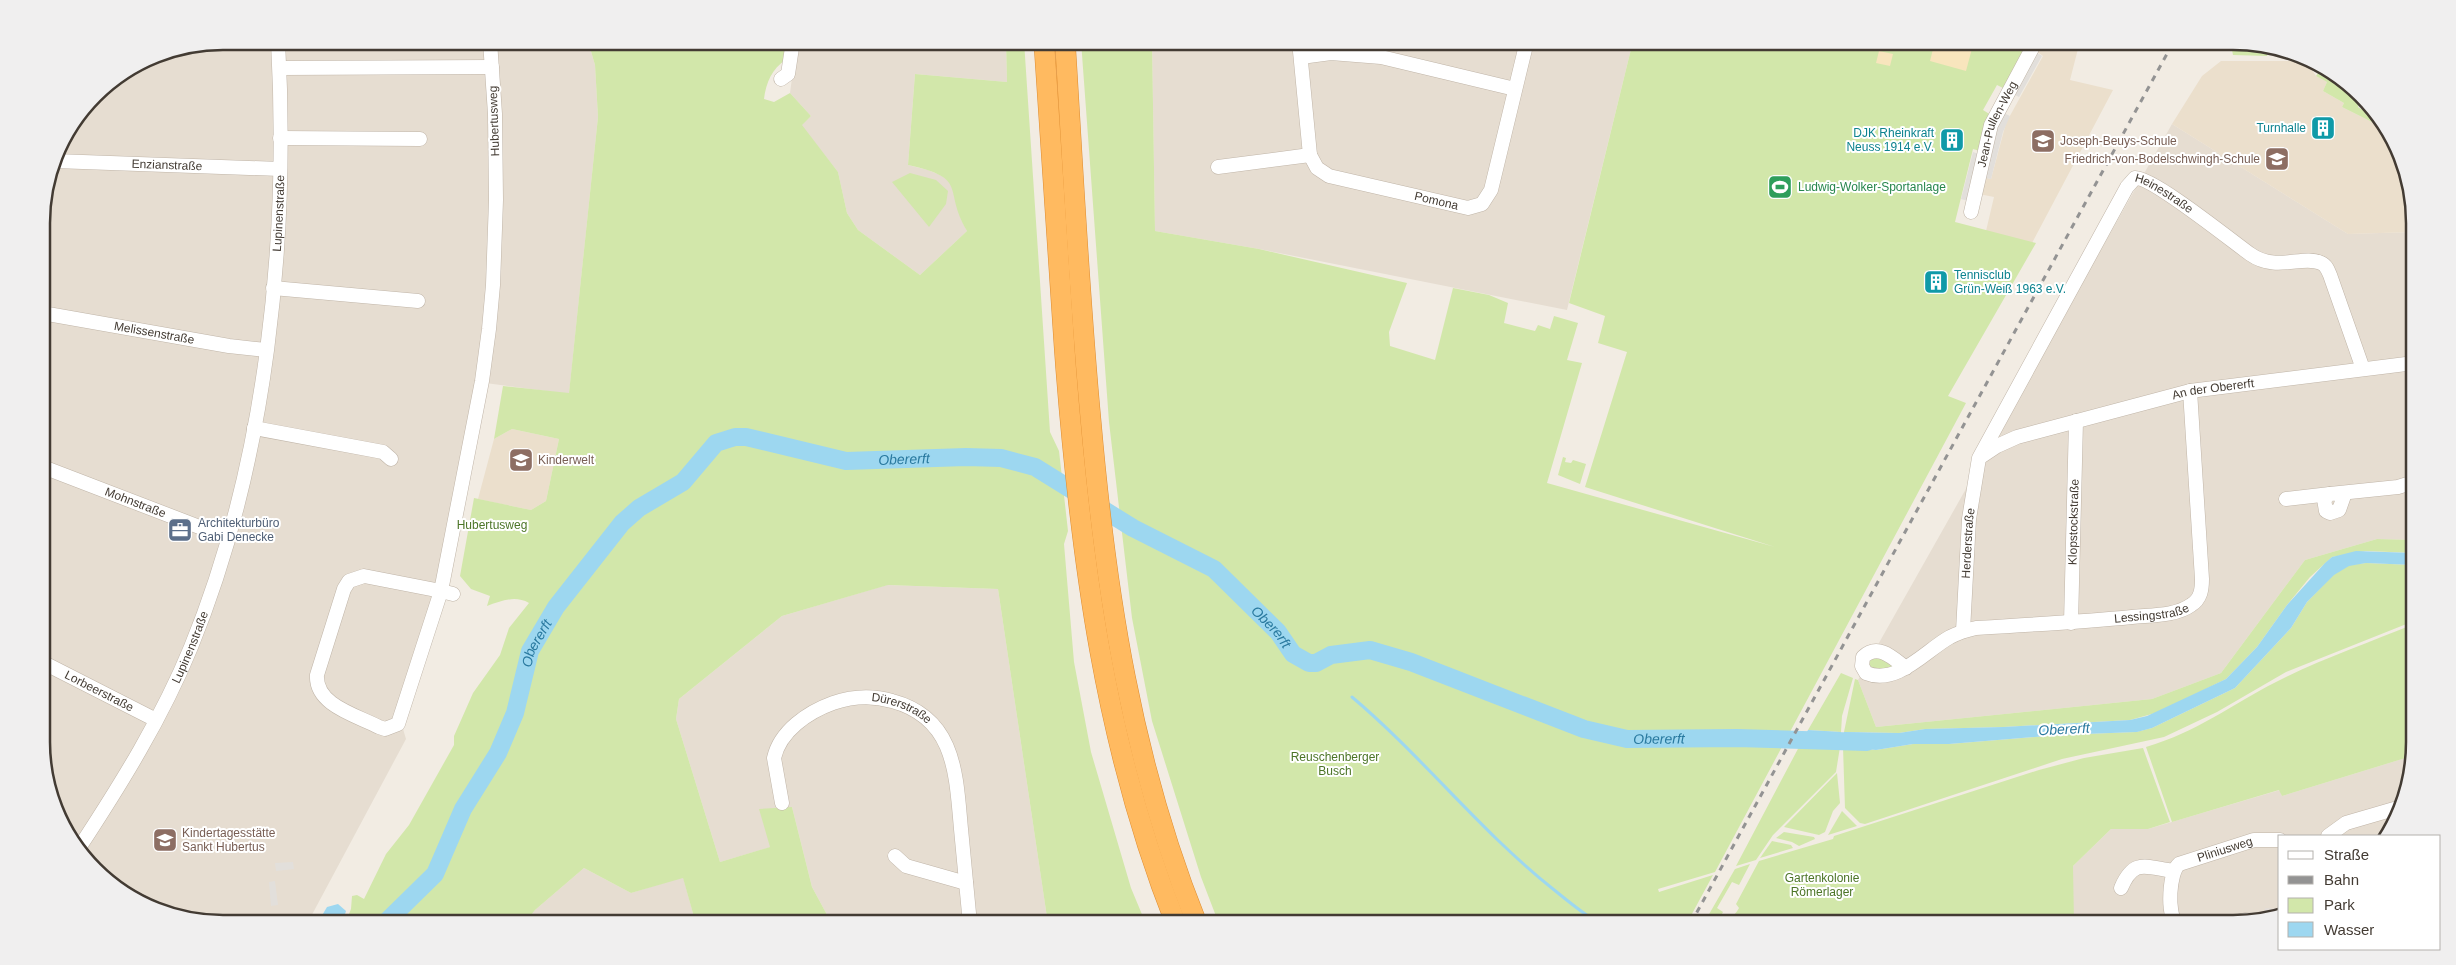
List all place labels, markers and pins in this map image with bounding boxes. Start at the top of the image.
building icon: Turnhalle [2310,115,2336,141]
place label: Turnhalle [2256,121,2306,135]
place label: DJK Rheinkraft Neuss 1914 e.V. [1846,126,1935,154]
building icon: DJK Rheinkraft Neuss 1914 e.V. [1939,127,1965,153]
school or university icon: Joseph-Beuys-Schule [2030,128,2056,154]
place label: Joseph-Beuys-Schule [2060,134,2177,148]
school or university icon: Friedrich-von-Bodelschwingh-Schule [2264,146,2290,172]
place label: Friedrich-von-Bodelschwingh-Schule [2065,152,2260,166]
sports icon: Ludwig-Wolker-Sportanlage [1767,174,1793,200]
place label: Ludwig-Wolker-Sportanlage [1798,180,1946,194]
place label: Tennisclub Grün-Weiß 1963 e.V. [1954,268,2066,296]
building icon: Tennisclub Grün-Weiß 1963 e.V. [1923,269,1949,295]
school or university icon: Kinderwelt [508,447,534,473]
place label: Kinderwelt [538,453,595,467]
place label: Architekturbüro Gabi Denecke [198,516,280,544]
office icon: Architekturbüro Gabi Denecke [167,517,193,543]
place label: Kindertagesstätte Sankt Hubertus [182,826,276,854]
school or university icon: Kindertagesstätte Sankt Hubertus [152,827,178,853]

